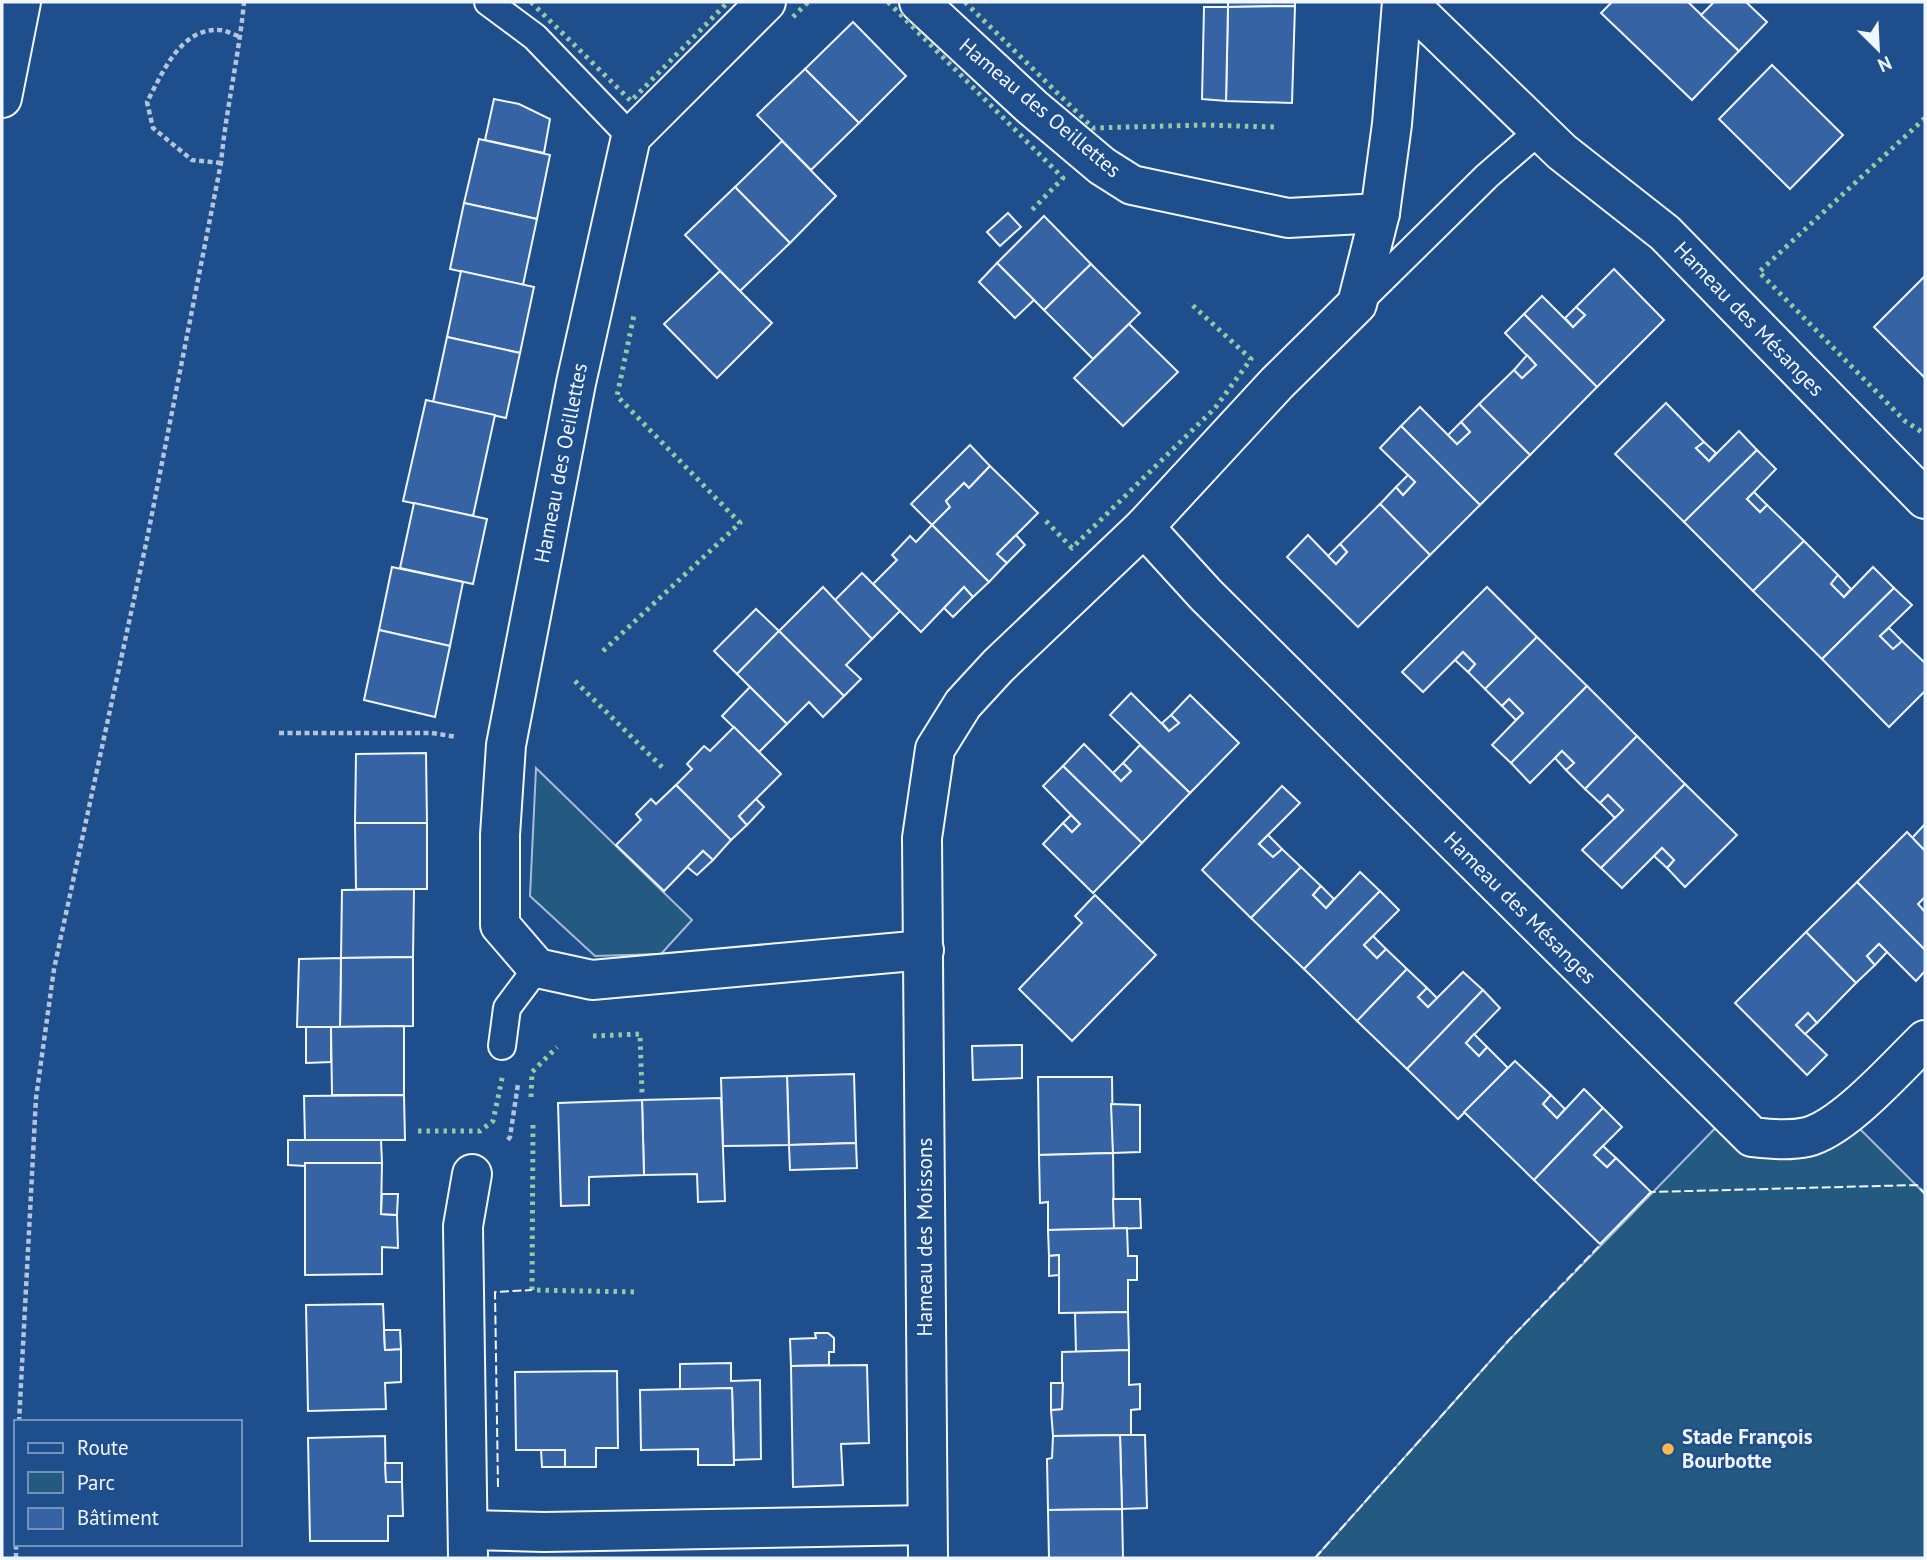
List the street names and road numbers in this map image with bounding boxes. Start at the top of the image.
street label: Hameau des Oeillettes [954,32,1127,183]
street label: Hameau des Mésanges [1669,236,1830,402]
street label: Hameau des Oeillettes [528,361,593,565]
street label: Hameau des Mésanges [1438,826,1602,990]
street label: Hameau des Moissons [911,1138,938,1336]

